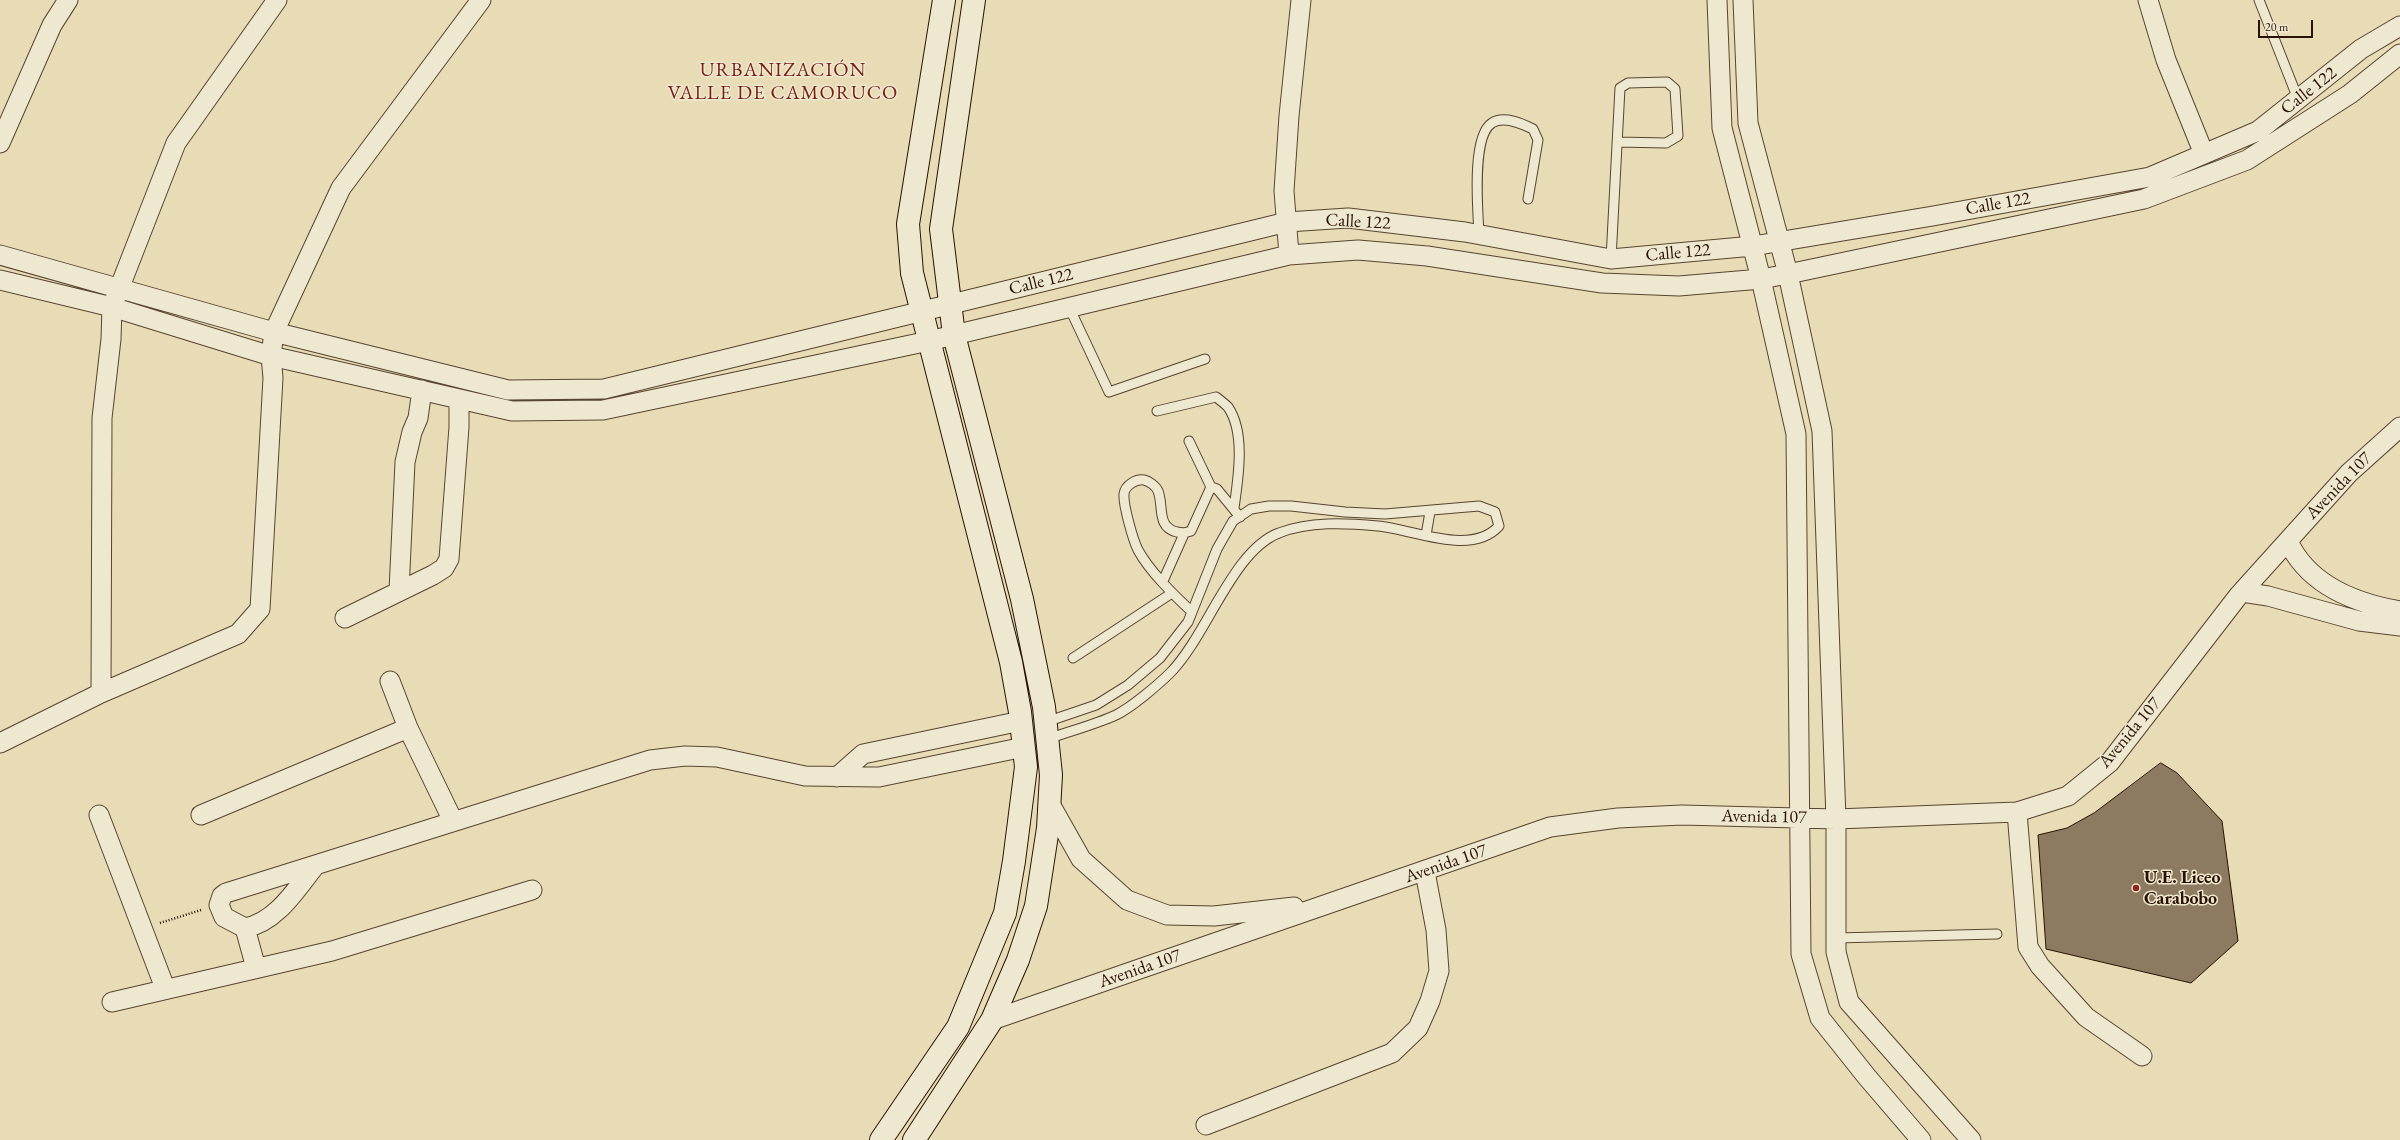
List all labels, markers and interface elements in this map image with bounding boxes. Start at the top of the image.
scale bar [2260,12,2315,38]
text: 20 m [2265,19,2288,35]
district label: URBANIZACIÓN VALLE DE CAMORUCO [668,59,898,106]
street label: Calle 122 [2277,62,2341,120]
street label: Calle 122 [1964,188,2032,220]
street label: Calle 122 [1325,210,1391,234]
street label: Calle 122 [1645,239,1711,267]
street label: Calle 122 [1007,264,1075,300]
street label: Avenida 107 [2302,448,2376,524]
street label: Avenida 107 [2094,693,2166,773]
street label: Avenida 107 [1721,805,1807,829]
street label: Avenida 107 [1402,840,1490,888]
place label: U.E. Liceo Carabobo [2144,867,2221,910]
marker: U.E. Liceo Carabobo [2131,883,2141,893]
street label: Avenida 107 [1096,945,1184,993]

